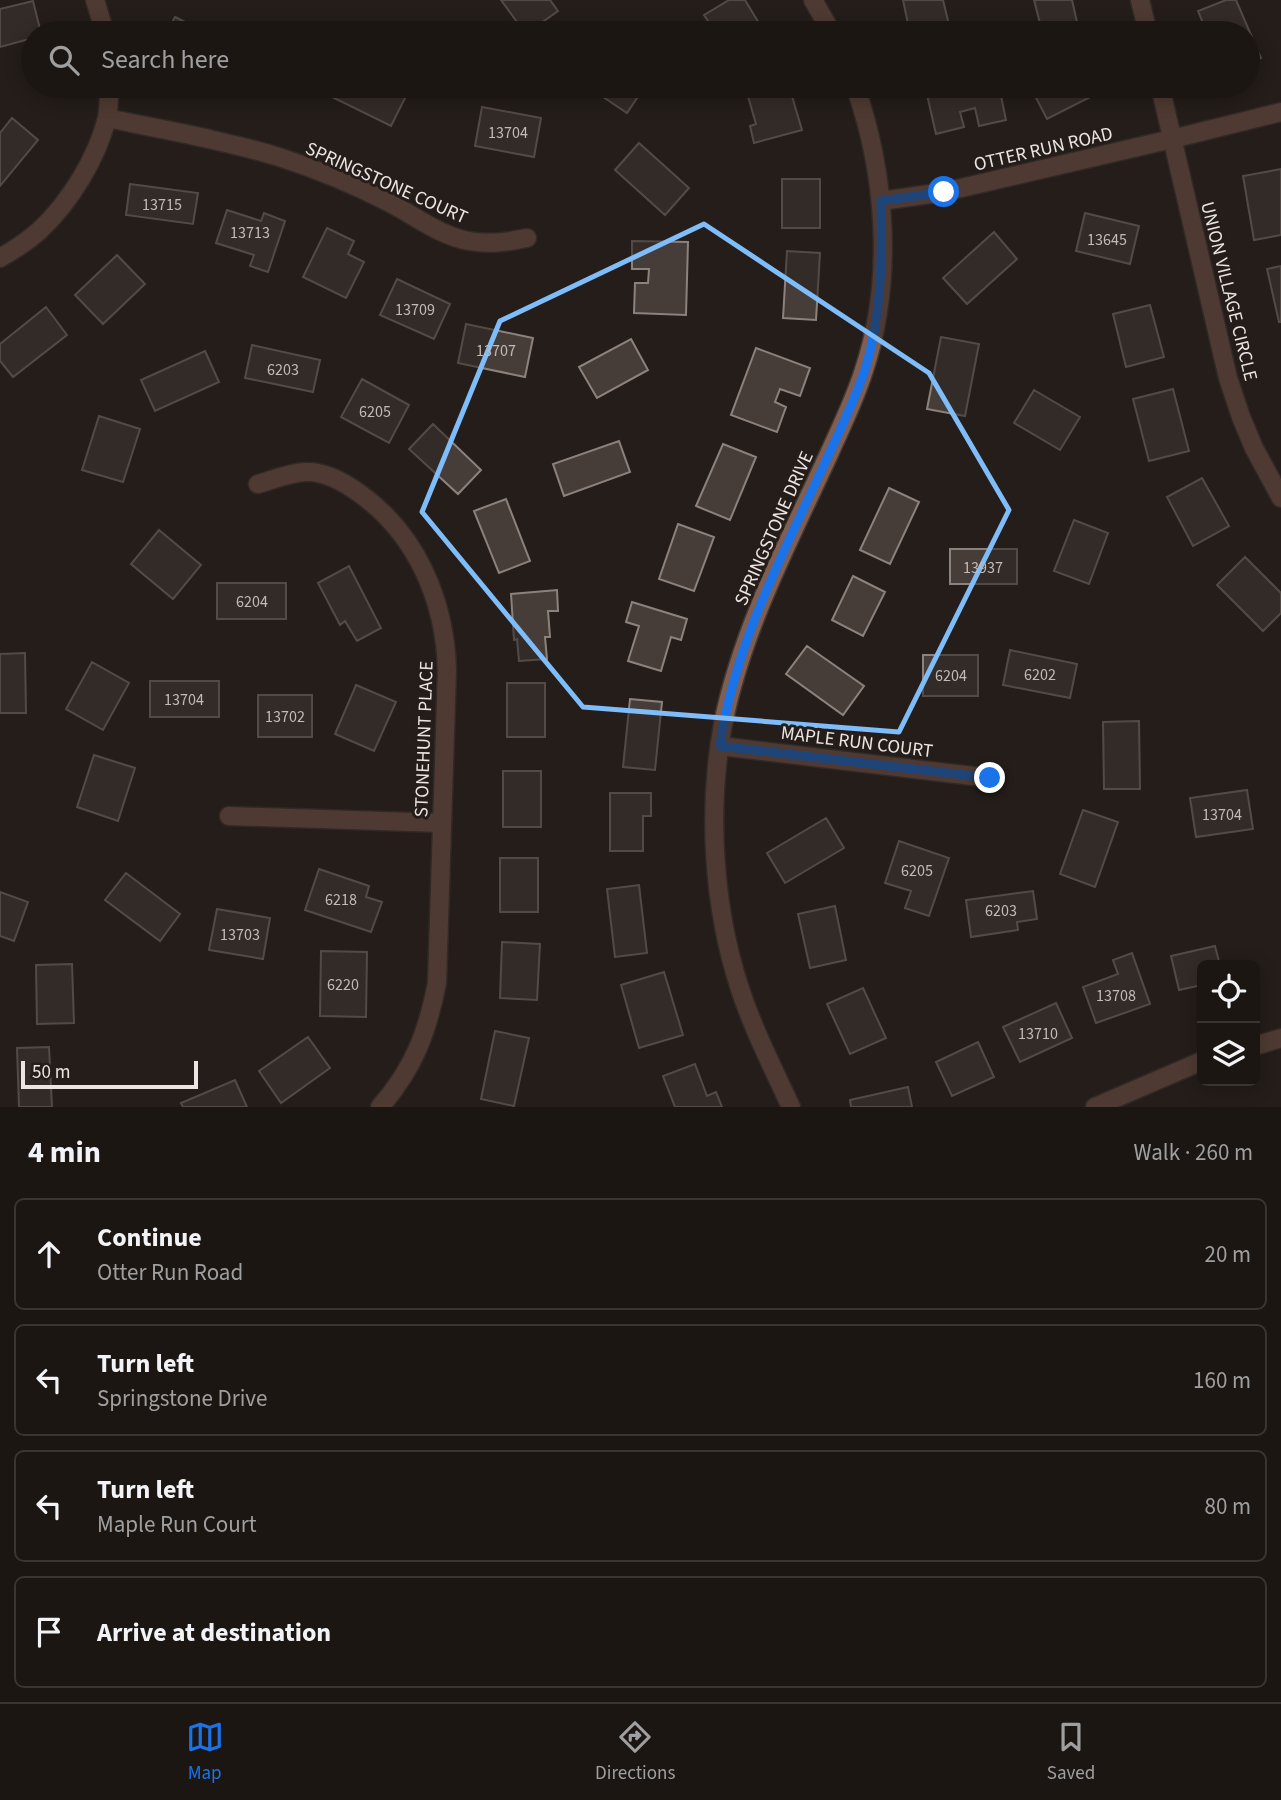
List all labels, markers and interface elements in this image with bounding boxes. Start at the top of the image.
search box [21,21,1260,98]
icon: search [45,41,83,79]
text: Search here [101,41,229,78]
street label: OTTER RUN ROAD [971,120,1115,179]
house number: 13704 [488,122,528,144]
street label: SPRINGSTONE COURT [301,135,472,231]
route start [928,176,959,207]
house number: 13715 [142,194,182,216]
street label: UNION VILLAGE CIRCLE [1193,199,1264,384]
house number: 13713 [230,222,270,244]
house number: 13645 [1087,229,1127,251]
house number: 13709 [395,299,435,321]
house number: 13707 [476,340,516,362]
house number: 6203 [267,359,299,381]
house number: 6205 [359,401,391,423]
street label: SPRINGSTONE DRIVE [728,447,821,610]
house number: 13937 [963,557,1003,579]
house number: 6204 [236,591,268,613]
street label: STONEHUNT PLACE [408,660,441,818]
house number: 6202 [1024,664,1056,686]
house number: 6204 [935,665,967,687]
house number: 13704 [164,689,204,711]
house number: 13702 [265,706,305,728]
street label: MAPLE RUN COURT [779,720,934,765]
route end [974,762,1005,793]
house number: 13704 [1202,804,1242,826]
house number: 6205 [901,860,933,882]
house number: 6218 [325,889,357,911]
house number: 6203 [985,900,1017,922]
house number: 13703 [220,924,260,946]
map controls [1197,960,1260,1086]
button: locate [1197,960,1260,1023]
house number: 6220 [327,974,359,996]
house number: 13708 [1096,985,1136,1007]
house number: 13710 [1018,1023,1058,1045]
button: layers [1197,1023,1260,1086]
scale bar [21,1058,198,1090]
text: 50 m [32,1059,70,1086]
text: 4 min [28,1131,101,1174]
text: Walk · 260 m [1134,1136,1253,1169]
text: Continue [97,1219,202,1256]
icon: ahead [30,1235,68,1273]
text: 20 m [1204,1238,1251,1271]
text: Otter Run Road [97,1256,243,1289]
text: Turn left [97,1345,194,1382]
icon: left [30,1361,68,1399]
text: 160 m [1193,1364,1251,1397]
text: Springstone Drive [97,1382,267,1415]
text: Turn left [97,1471,194,1508]
icon: left [30,1487,68,1525]
text: 80 m [1204,1490,1251,1523]
text: Maple Run Court [97,1508,257,1541]
icon: arrive [30,1613,68,1651]
text: Arrive at destination [97,1614,331,1651]
tab: Map [186,1718,224,1787]
tab: Directions [595,1718,675,1787]
tab: Saved [1047,1718,1095,1787]

